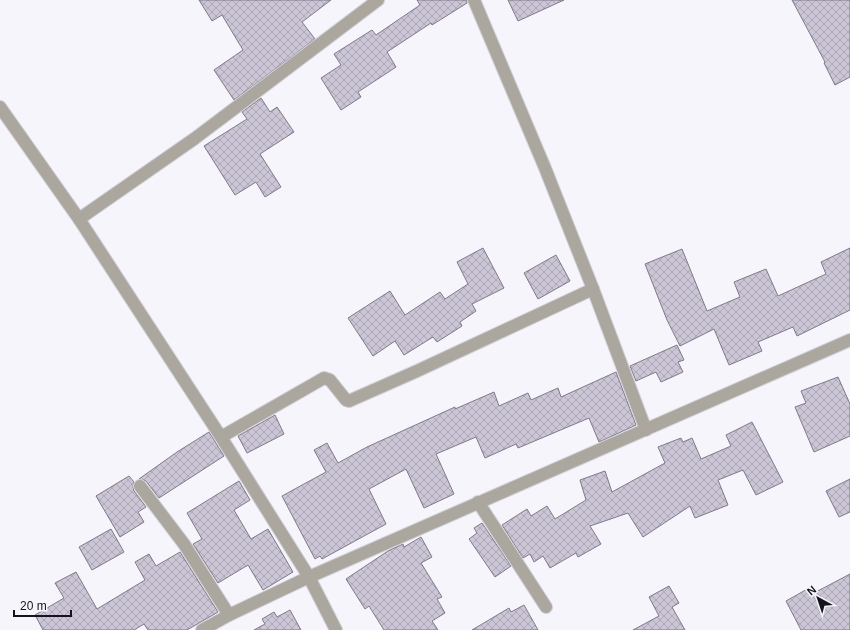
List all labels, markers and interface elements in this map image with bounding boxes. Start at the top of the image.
north arrow [798,578,838,618]
text: N [805,583,819,597]
scale bar [14,592,71,618]
text: 20 m [20,599,47,613]

